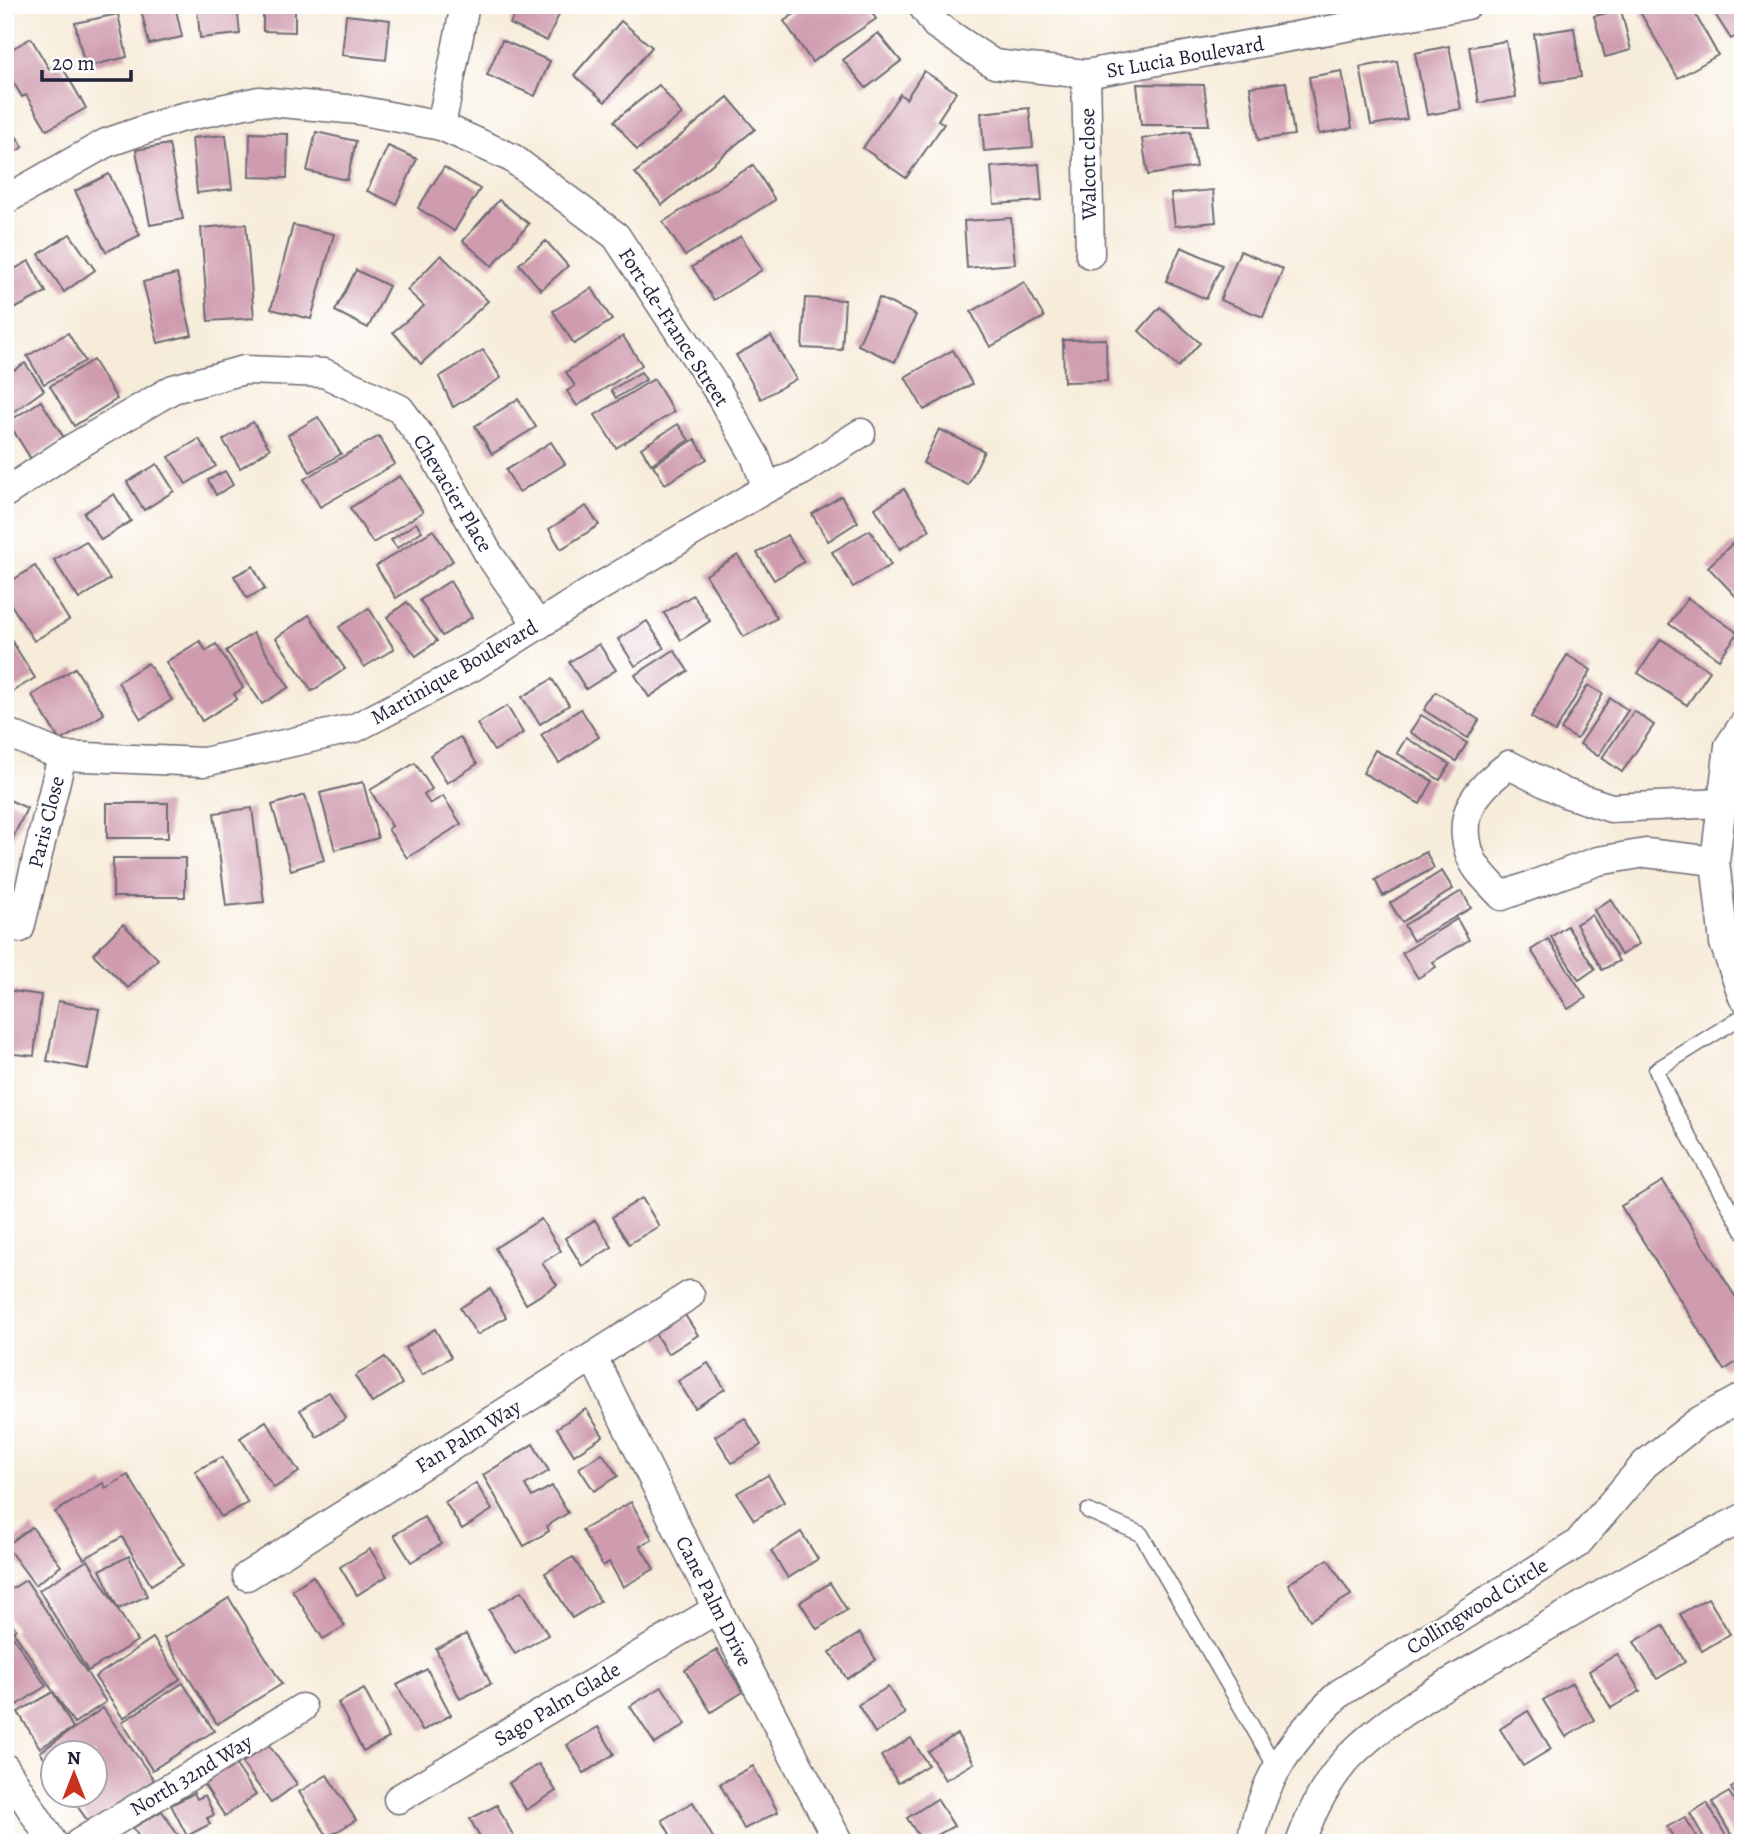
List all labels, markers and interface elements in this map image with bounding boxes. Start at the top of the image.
street label: St Lucia Boulevard [1104,29,1267,85]
scale bar [42,38,131,82]
text: 20 m [52,49,95,77]
street label: Walcott close [1073,108,1103,221]
street label: Fort-de-France Street [612,242,736,412]
street label: Chevacier Place [407,429,499,557]
street label: Martinique Boulevard [366,613,543,731]
street label: Paris Close [21,773,71,871]
street label: Fan Palm Way [410,1392,527,1480]
street label: Cane Palm Drive [669,1531,759,1671]
street label: Collingwood Circle [1401,1551,1553,1661]
street label: Sago Palm Glade [489,1655,625,1753]
street label: North 32nd Way [125,1727,258,1822]
north arrow [38,1740,108,1810]
text: N [67,1745,81,1771]

